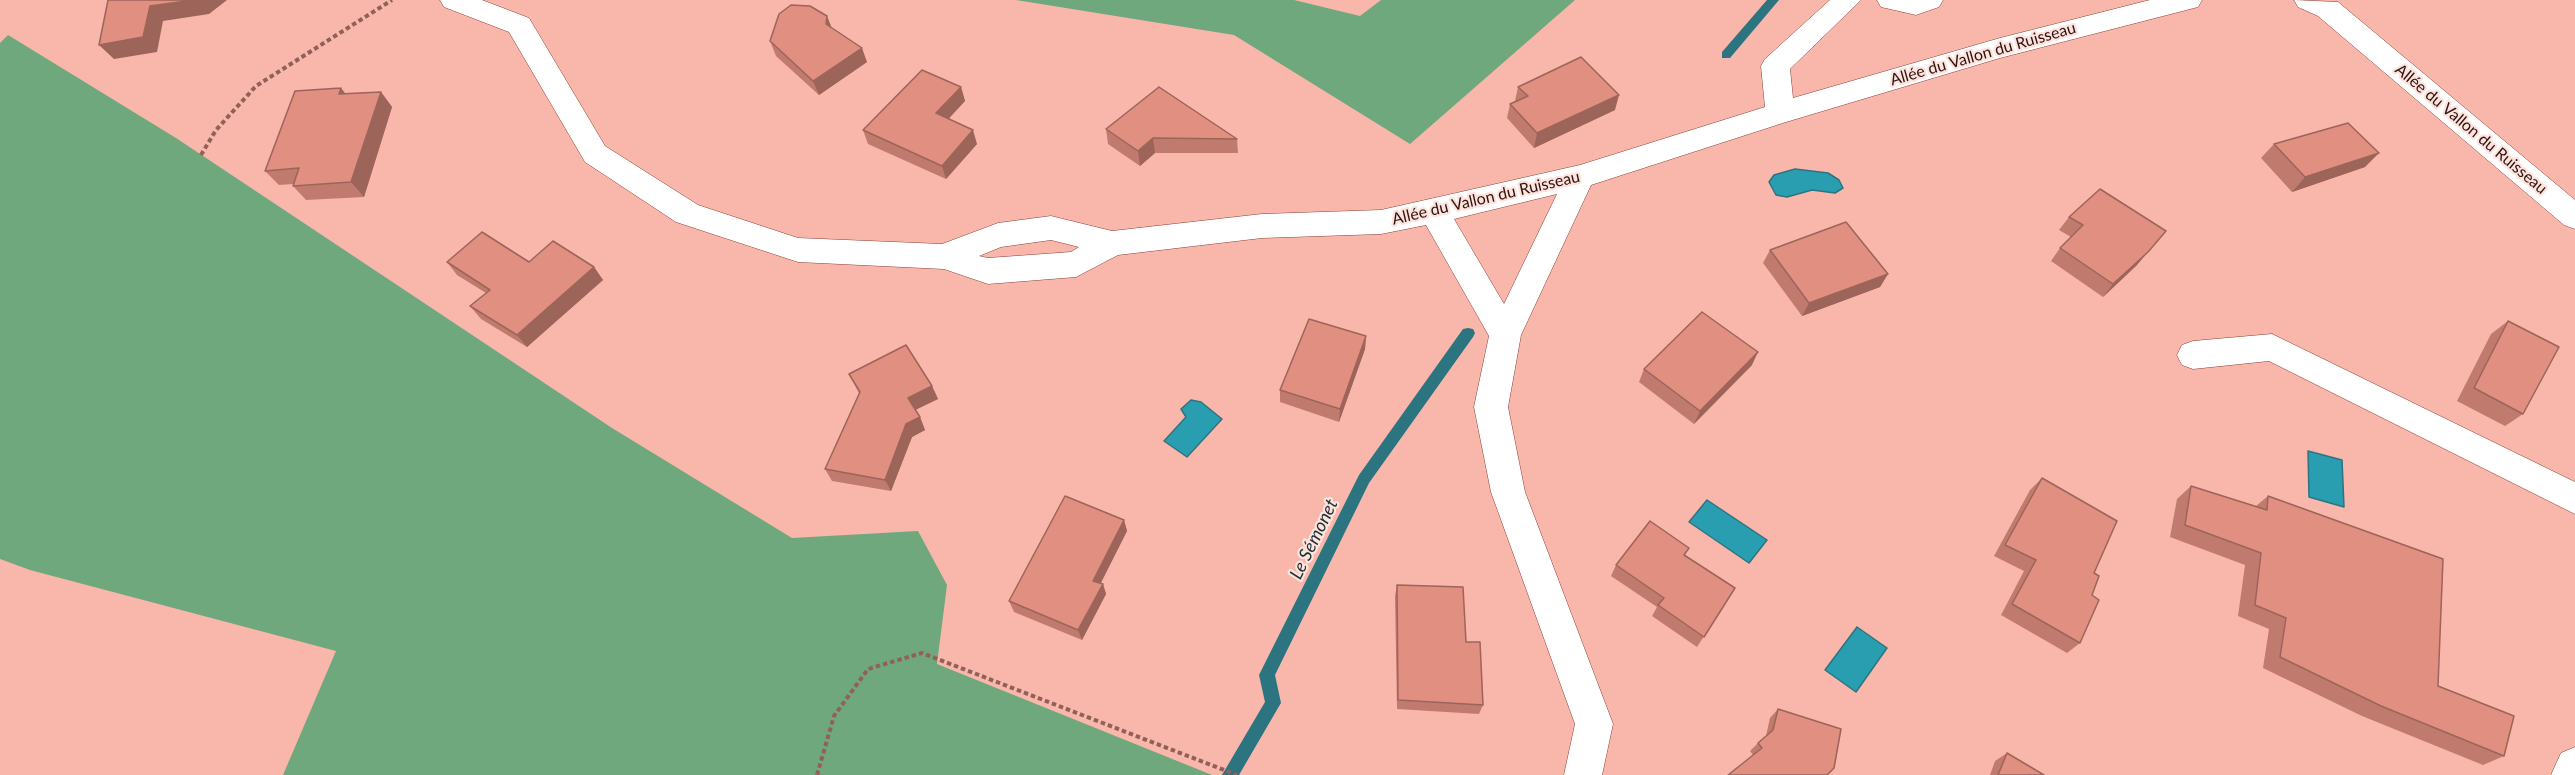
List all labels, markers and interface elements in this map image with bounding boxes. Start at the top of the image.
street label: Allée du Vallon du Ruisseau [1888,18,2078,90]
street label: Allée du Vallon du Ruisseau [2391,60,2551,198]
street label: Allée du Vallon du Ruisseau [1390,167,1582,229]
water label: Le Sémonet [1285,495,1343,583]

